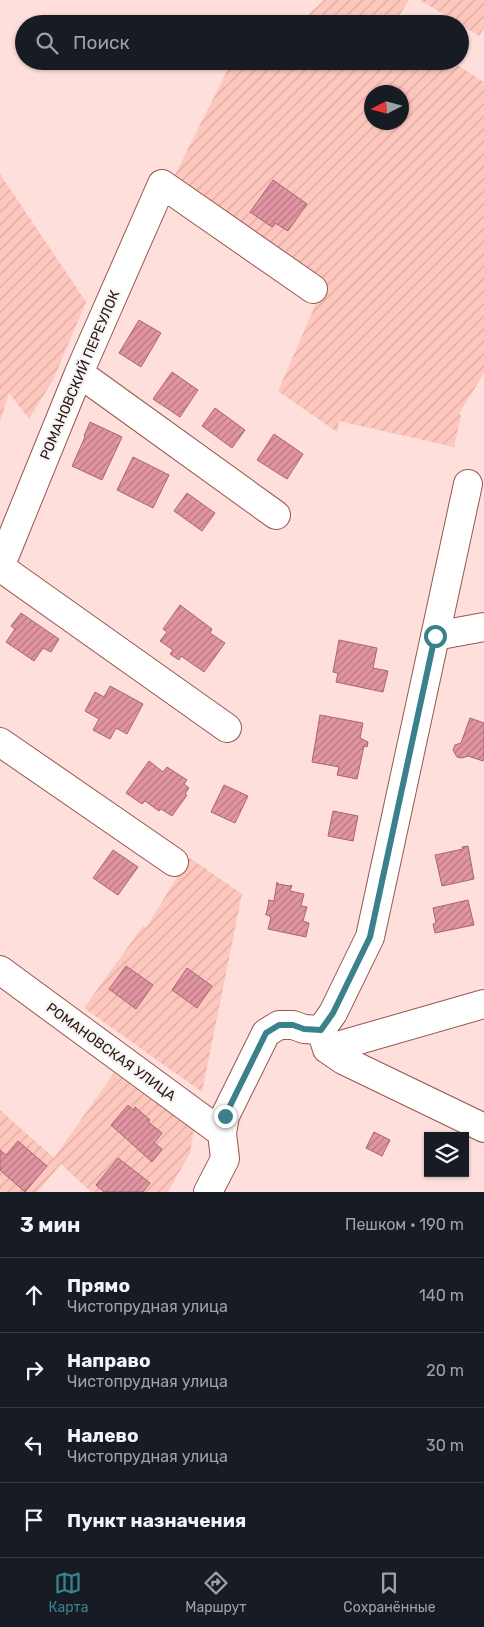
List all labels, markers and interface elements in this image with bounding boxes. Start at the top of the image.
search box [15,15,469,70]
icon: search [33,29,61,57]
text: Поиск [73,31,130,54]
north arrow [364,85,409,130]
street label: РОМАНОВСКИЙ ПЕРЕУЛОК [36,287,123,462]
route start [424,625,447,648]
street label: РОМАНОВСКАЯ УЛИЦА [43,999,180,1105]
route end [214,1105,237,1128]
map controls [424,1132,469,1177]
button: layers [424,1132,469,1177]
text: 3 мин [20,1212,80,1237]
text: Пешком · 190 m [345,1215,464,1234]
text: Прямо [67,1274,130,1297]
icon: ahead [20,1281,48,1309]
text: 140 m [419,1286,464,1305]
text: Чистопрудная улица [67,1297,228,1316]
text: Направо [67,1349,151,1372]
icon: right [20,1356,48,1384]
text: 20 m [426,1361,464,1380]
text: Чистопрудная улица [67,1372,228,1391]
text: Налево [67,1424,139,1447]
icon: left [20,1431,48,1459]
text: 30 m [426,1436,464,1455]
text: Чистопрудная улица [67,1447,228,1466]
icon: arrive [20,1506,48,1534]
text: Пункт назначения [67,1509,246,1532]
tab: Карта [48,1569,88,1616]
tab: Маршрут [185,1569,246,1616]
tab: Сохранённые [343,1569,436,1616]

